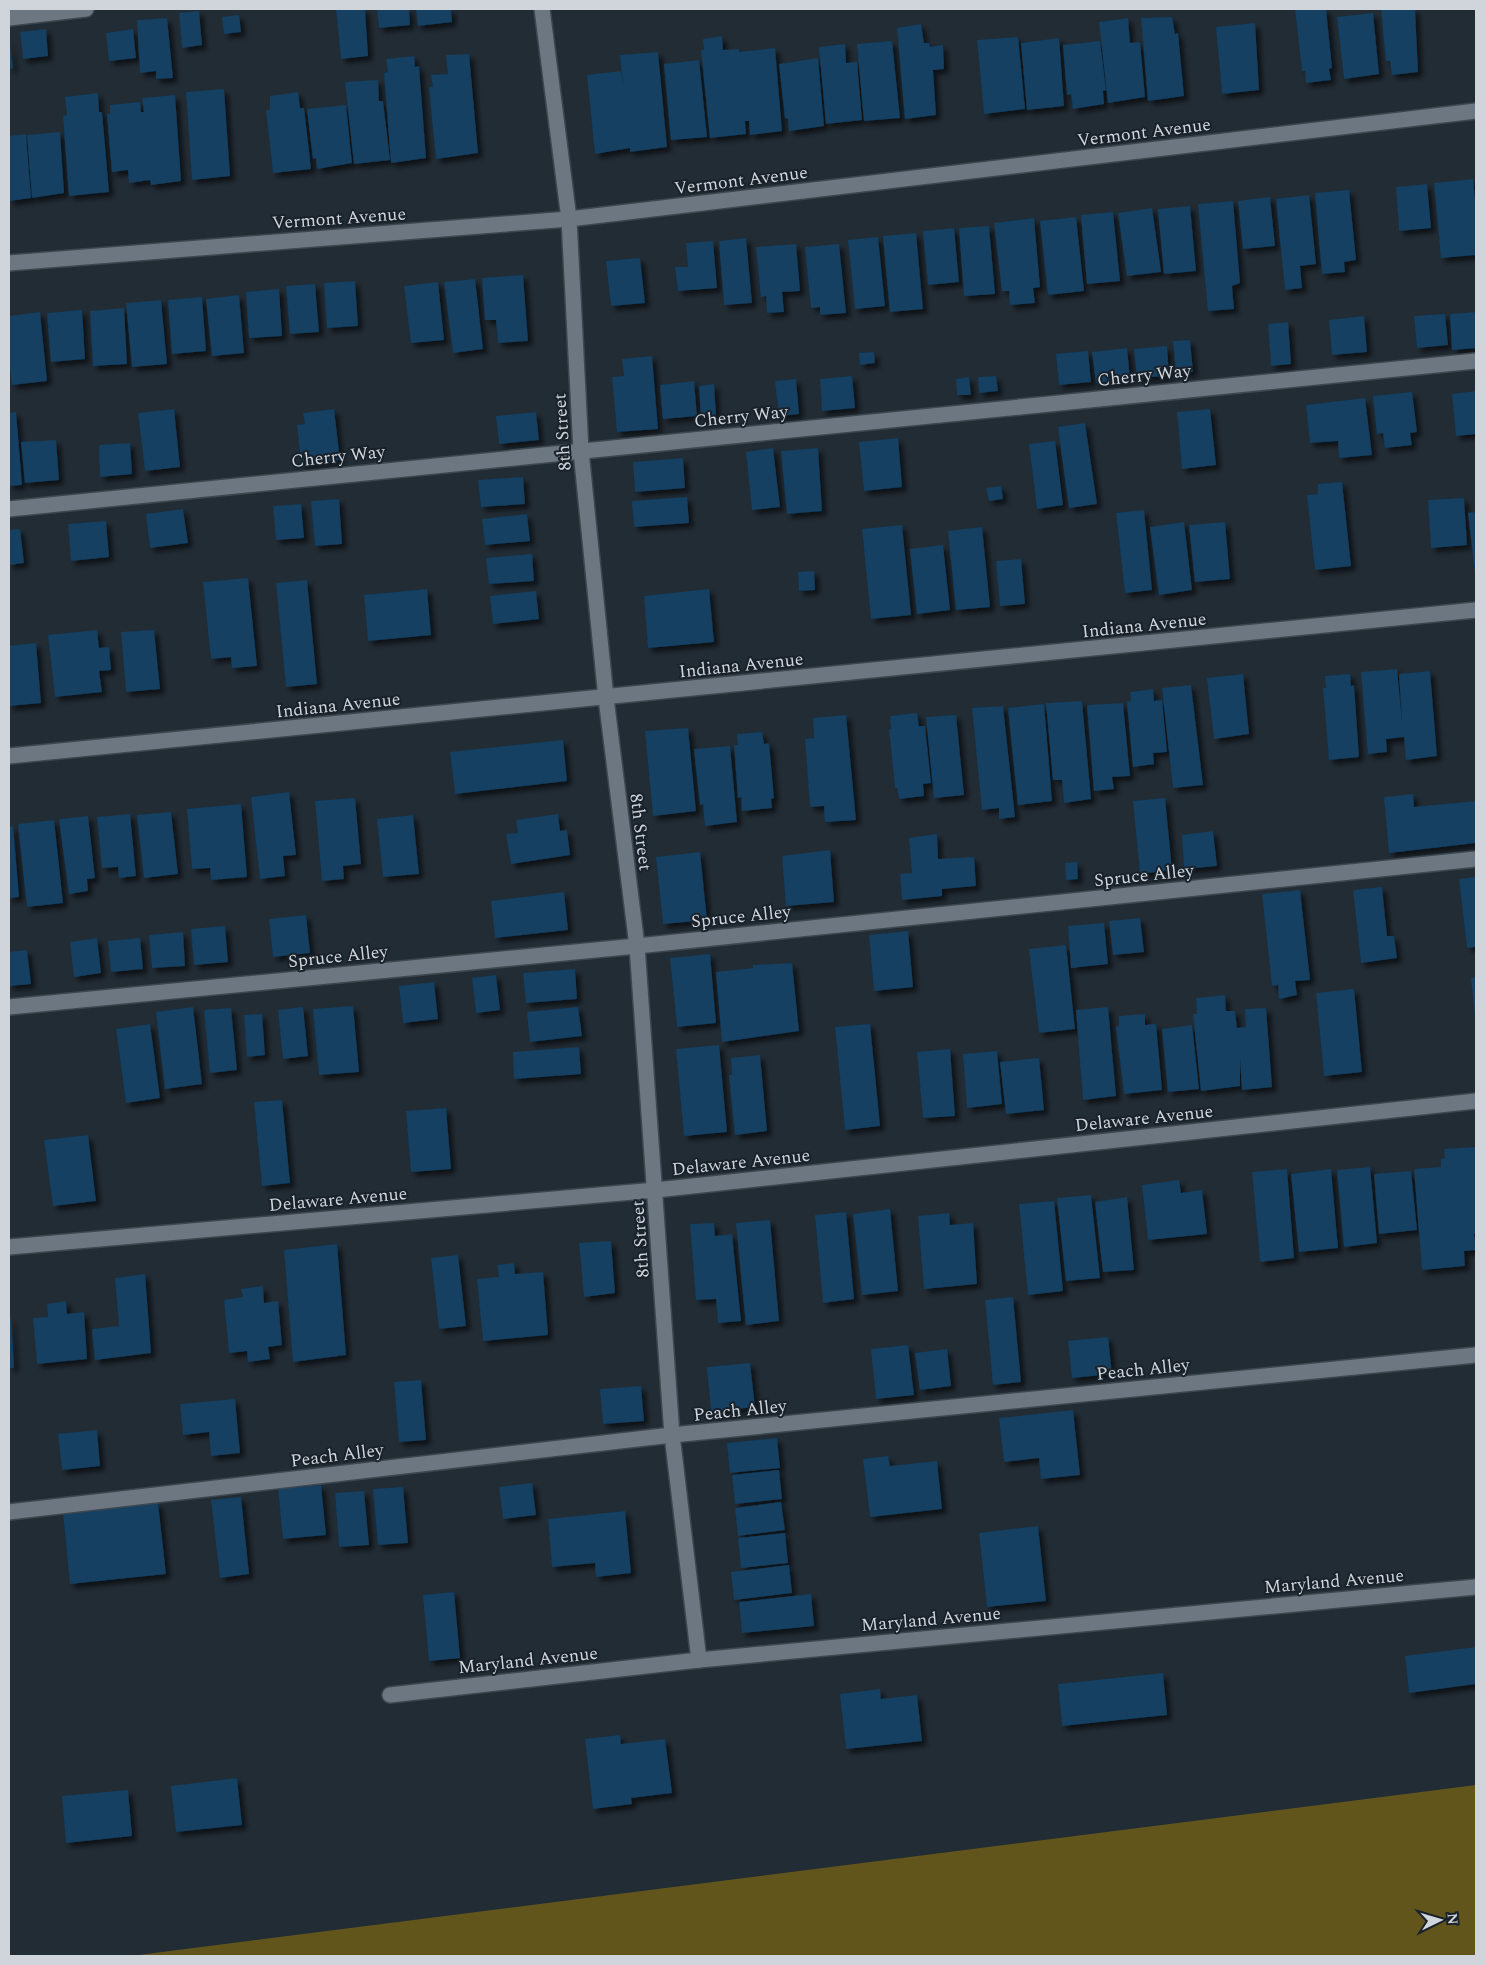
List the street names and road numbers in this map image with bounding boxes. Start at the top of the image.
street label: Vermont Avenue [1076,111,1212,154]
street label: Vermont Avenue [673,159,809,202]
street label: Vermont Avenue [271,200,407,237]
street label: Cherry Way [1096,357,1194,394]
street label: 8th Street [546,392,579,472]
street label: Cherry Way [693,398,791,435]
street label: Cherry Way [290,438,388,475]
street label: Indiana Avenue [1080,606,1208,645]
street label: Indiana Avenue [677,646,805,685]
street label: Indiana Avenue [274,686,402,725]
street label: 8th Street [622,792,659,872]
street label: Spruce Alley [1093,857,1197,894]
street label: Spruce Alley [690,898,794,935]
street label: Spruce Alley [287,938,391,975]
street label: Delaware Avenue [1074,1098,1215,1139]
street label: Delaware Avenue [671,1142,812,1183]
street label: Delaware Avenue [268,1180,408,1219]
street label: 8th Street [624,1199,657,1279]
street label: Peach Alley [1095,1351,1192,1388]
street label: Peach Alley [692,1392,789,1429]
street label: Peach Alley [289,1436,386,1475]
street label: Maryland Avenue [1263,1562,1405,1601]
street label: Maryland Avenue [860,1600,1002,1639]
street label: Maryland Avenue [457,1640,599,1681]

